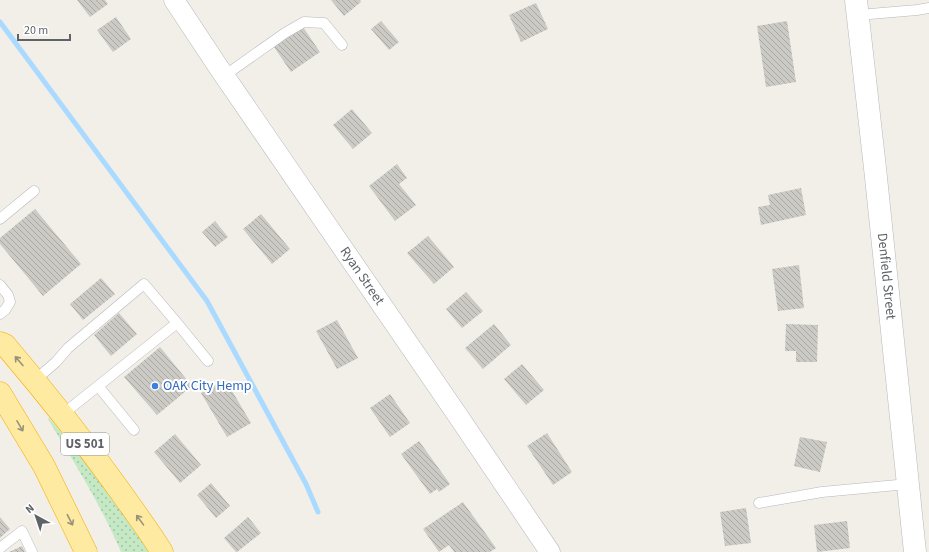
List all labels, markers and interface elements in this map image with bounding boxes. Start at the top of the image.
scale bar [18,16,70,42]
text: 20 m [24,22,48,39]
street label: Denfield Street [872,232,901,321]
street label: Ryan Street [335,243,389,310]
one-way arrow [14,356,23,366]
place label: OAK City Hemp [163,376,252,396]
marker: OAK City Hemp [150,381,160,391]
one-way arrow [17,420,25,432]
road number: US 501 [61,433,109,455]
north arrow [16,496,56,536]
text: N [22,501,38,517]
one-way arrow [67,514,74,526]
one-way arrow [136,514,144,525]

